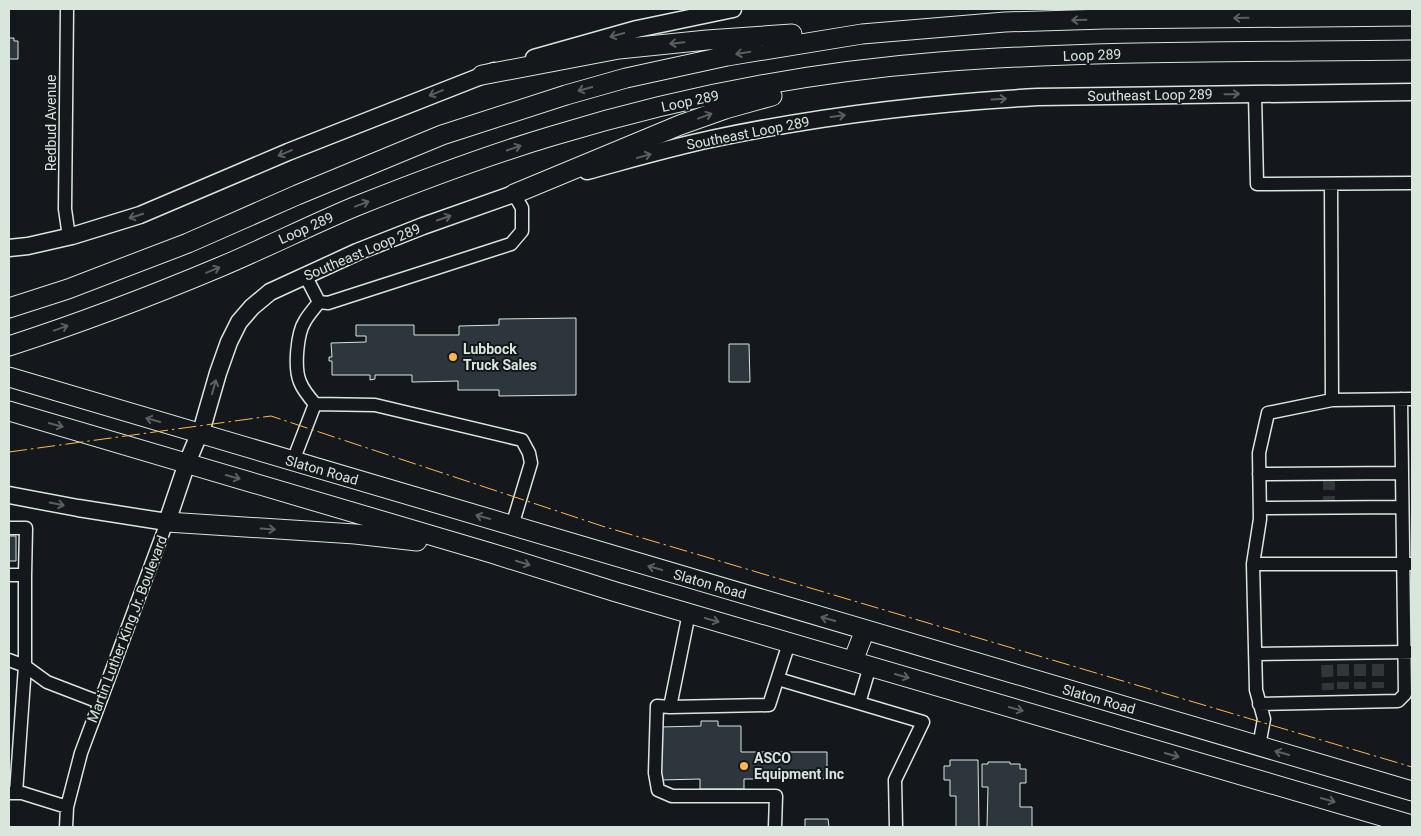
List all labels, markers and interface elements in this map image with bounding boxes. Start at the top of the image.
one-way arrow [1233,13,1250,23]
one-way arrow [1071,15,1087,24]
one-way arrow [609,30,625,40]
one-way arrow [669,38,685,48]
street label: Loop 289 [1063,46,1121,64]
one-way arrow [736,49,752,59]
street label: Redbud Avenue [43,75,59,171]
one-way arrow [577,85,593,95]
street label: Southeast Loop 289 [1087,86,1213,104]
street label: Loop 289 [660,87,720,115]
one-way arrow [429,89,444,99]
one-way arrow [1223,89,1239,99]
one-way arrow [991,95,1007,104]
one-way arrow [696,111,712,120]
one-way arrow [829,111,845,121]
street label: Southeast Loop 289 [685,113,811,153]
one-way arrow [506,143,522,153]
one-way arrow [278,149,293,159]
one-way arrow [636,150,652,160]
one-way arrow [354,199,369,208]
street label: Loop 289 [276,209,336,247]
one-way arrow [128,212,144,221]
one-way arrow [436,213,452,222]
street label: Southeast Loop 289 [301,220,423,284]
one-way arrow [205,264,220,274]
one-way arrow [53,323,69,332]
place label: Lubbock Truck Sales [463,341,537,373]
marker: Lubbock Truck Sales [447,351,459,363]
one-way arrow [210,379,219,395]
one-way arrow [145,414,161,424]
one-way arrow [47,421,63,431]
street label: Slaton Road [284,452,360,488]
one-way arrow [225,472,241,482]
one-way arrow [48,500,64,509]
one-way arrow [475,512,491,522]
one-way arrow [260,524,276,534]
street label: Martin Luther King Jr. Boulevard [84,533,170,725]
one-way arrow [515,559,531,568]
one-way arrow [648,563,664,572]
street label: Slaton Road [672,566,748,602]
one-way arrow [820,613,836,623]
one-way arrow [704,616,720,626]
one-way arrow [894,671,910,681]
street label: Slaton Road [1061,681,1137,717]
one-way arrow [1008,705,1024,715]
one-way arrow [1274,747,1290,757]
place label: ASCO Equipment Inc [754,750,844,782]
one-way arrow [1164,750,1180,760]
marker: ASCO Equipment Inc [738,760,750,772]
one-way arrow [1320,796,1336,806]

